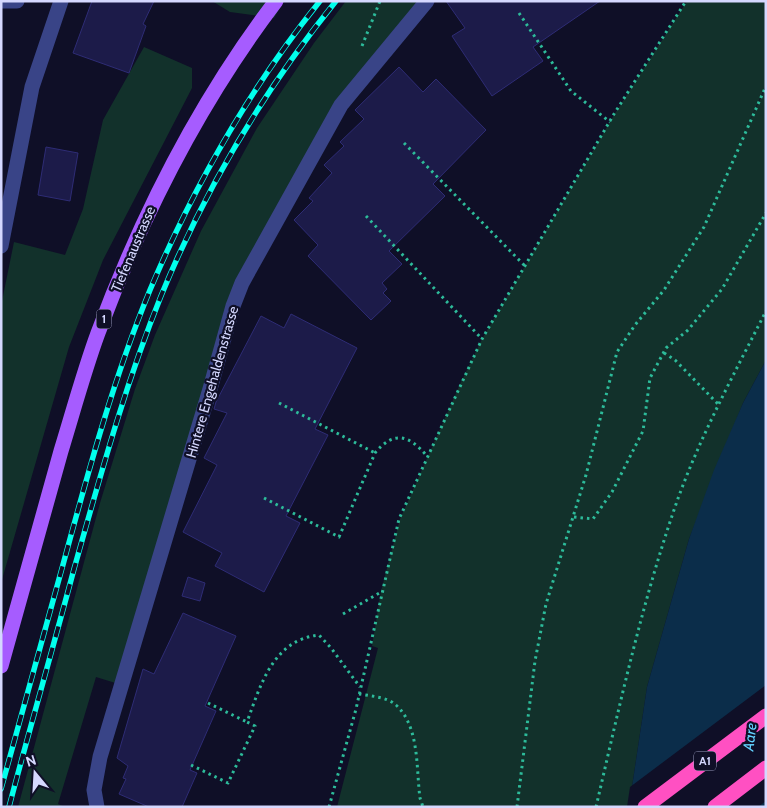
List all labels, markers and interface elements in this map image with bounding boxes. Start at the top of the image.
street label: Tiefenaustrasse [107,203,159,295]
street label: Hintere Engehaldenstrasse [182,304,242,460]
road number: 1 [96,310,112,328]
water label: Aare [739,722,761,753]
north arrow [10,748,60,798]
text: N [23,751,38,771]
road number: A1 [694,751,716,770]

